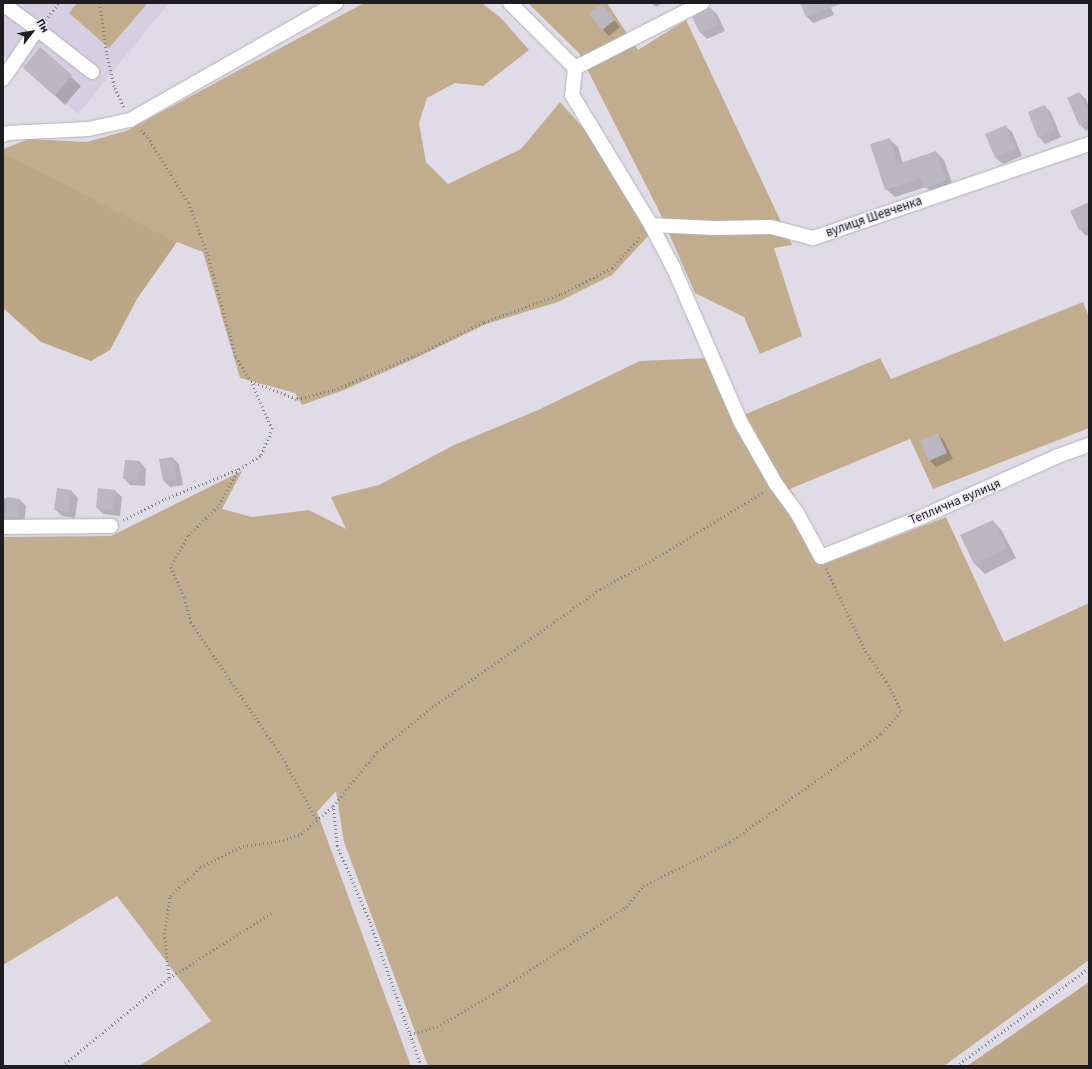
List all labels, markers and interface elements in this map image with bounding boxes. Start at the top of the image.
north arrow [12,12,52,52]
text: Пн [33,16,53,35]
street label: вулиця Шевченка [824,193,924,241]
street label: Теплична вулиця [907,476,1003,528]

